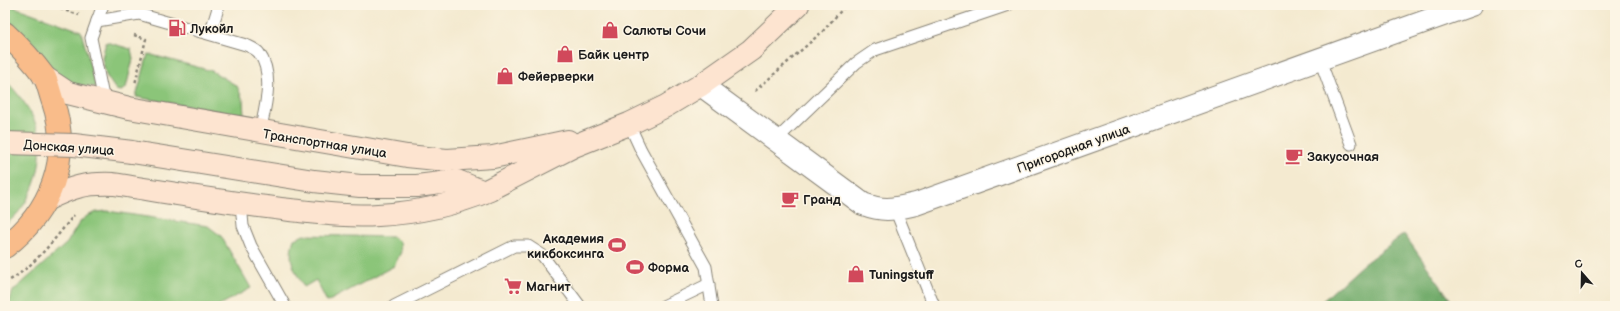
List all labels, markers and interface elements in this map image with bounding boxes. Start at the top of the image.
fuel station icon: Лукойл [167,18,187,38]
shop icon: Салюты Сочи [600,20,620,40]
place label: Лукойл [189,21,234,37]
place label: Салюты Сочи [623,23,706,39]
shop icon: Байк центр [555,44,575,64]
place label: Байк центр [578,47,650,63]
shop icon: Фейерверки [495,66,515,86]
place label: Фейерверки [518,69,594,85]
street label: Пригородная улица [1015,121,1132,177]
street label: Транспортная улица [262,126,388,162]
street label: Донская улица [23,137,115,159]
cafe icon: Закусочная [1284,146,1304,166]
place label: Закусочная [1307,149,1379,165]
cafe icon: Гранд [780,189,800,209]
place label: Гранд [803,192,841,208]
place label: Академия кикбоксинга [527,231,604,262]
sports icon: Академия кикбоксинга [607,235,627,255]
north arrow [1562,253,1602,293]
sports icon: Форма [625,257,645,277]
text: С [1573,257,1585,271]
place label: Форма [648,260,689,276]
shop icon: Tuningstuff [846,264,866,284]
place label: Tuningstuff [869,267,935,283]
supermarket icon: Магнит [503,276,523,296]
place label: Магнит [526,279,571,295]

